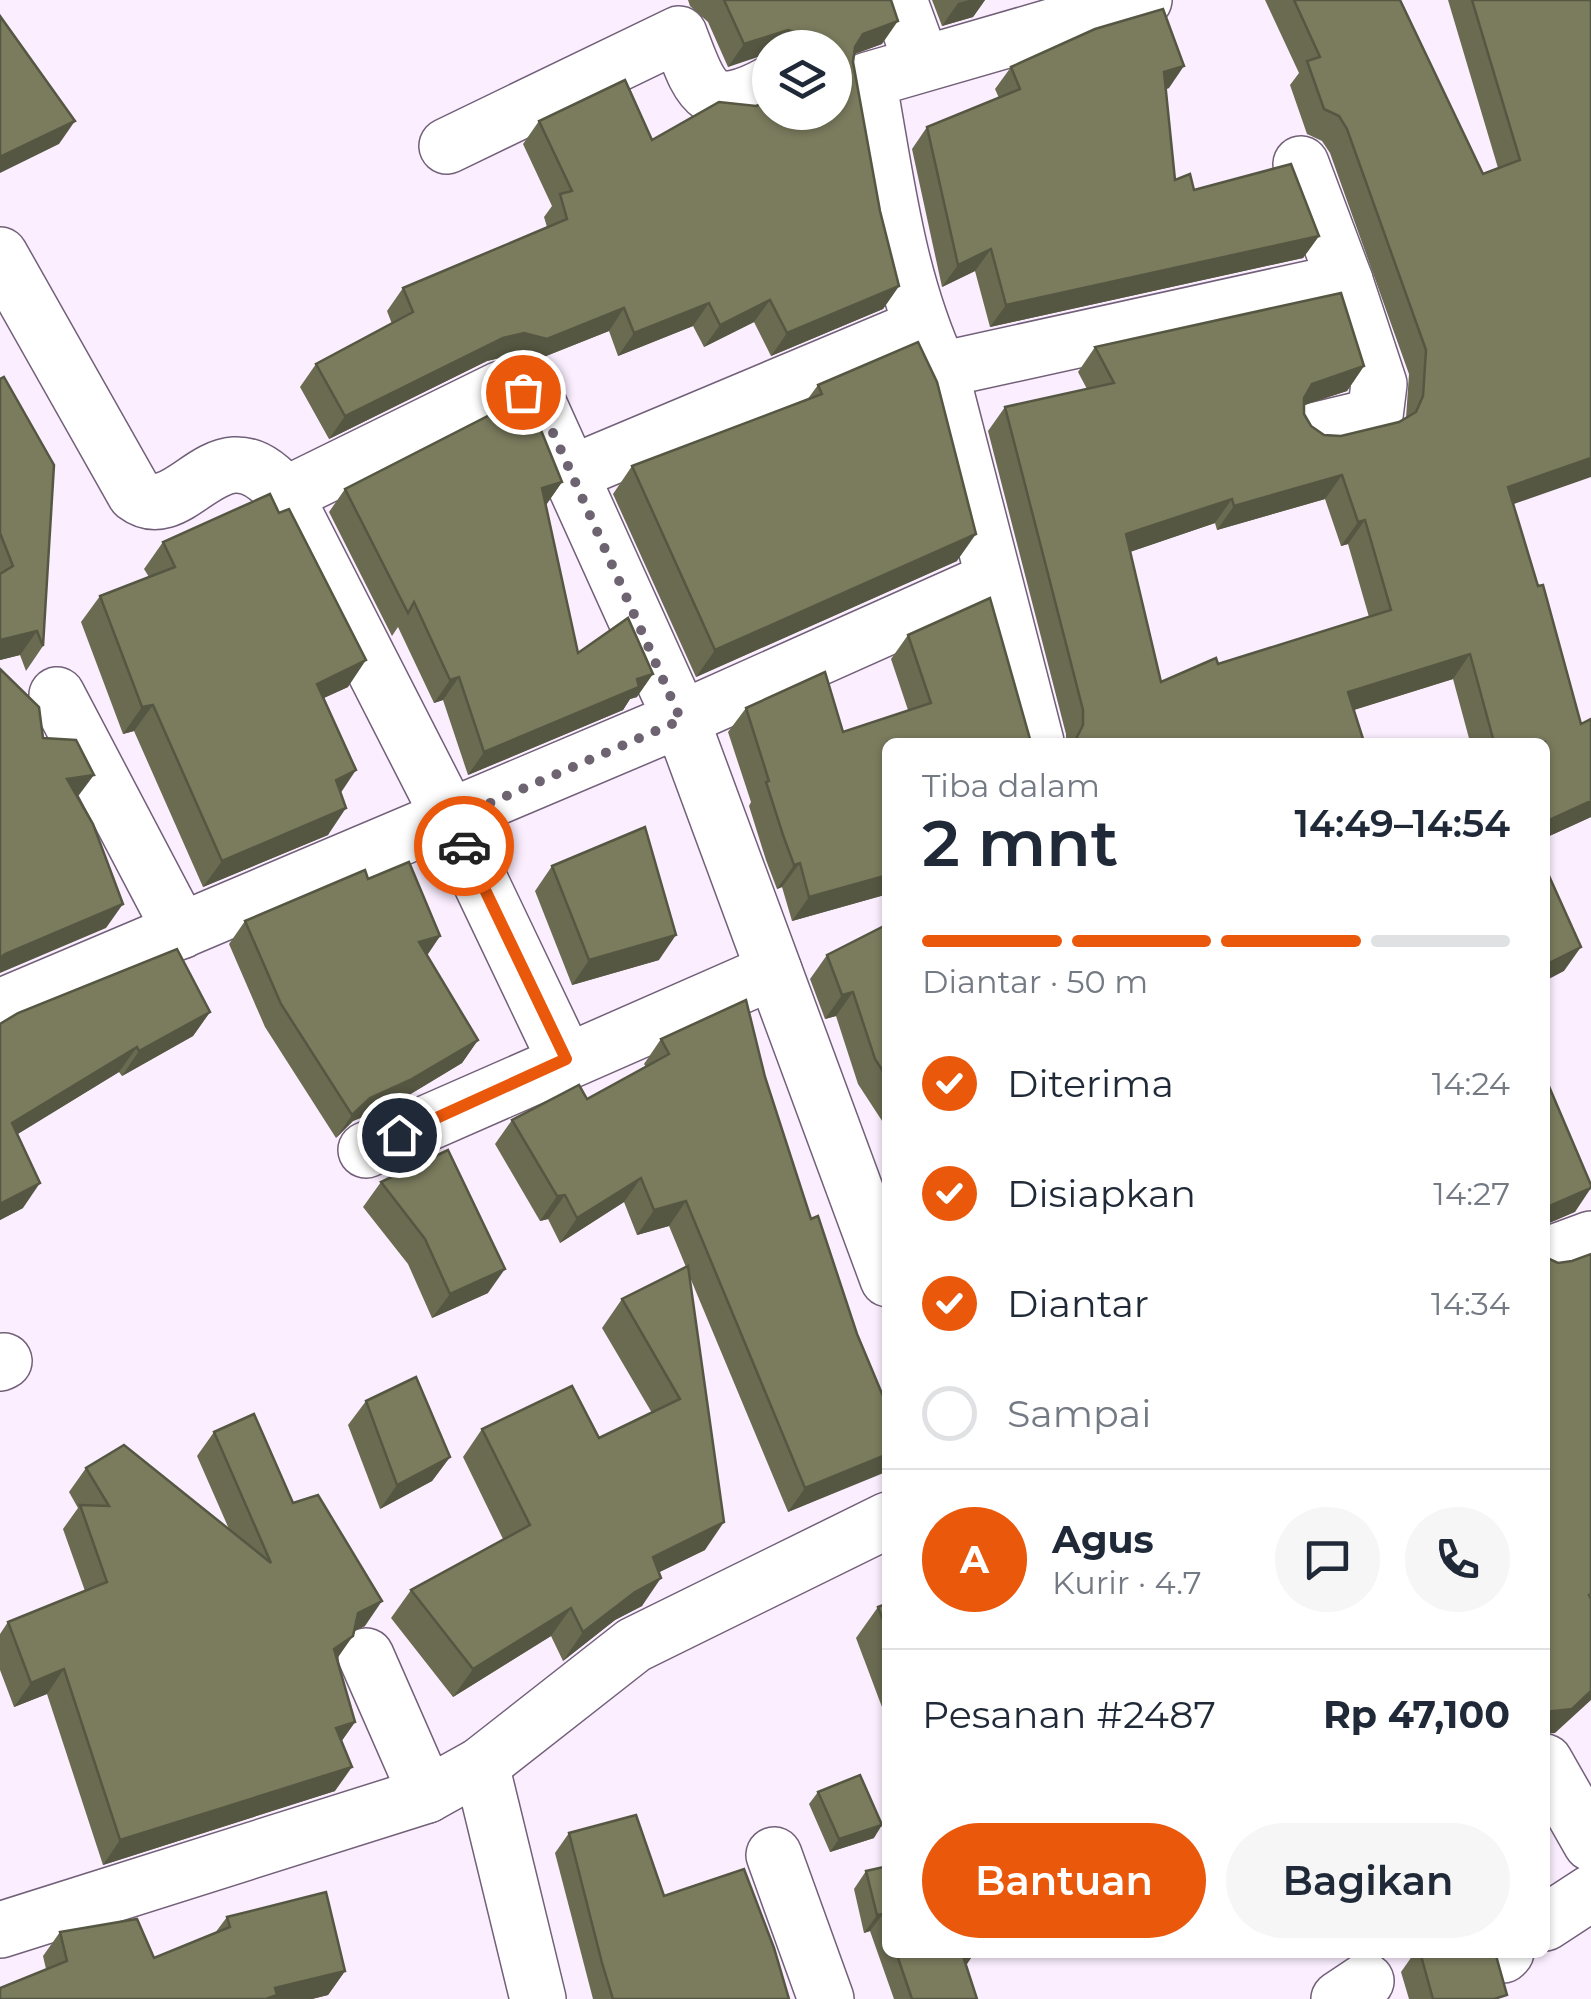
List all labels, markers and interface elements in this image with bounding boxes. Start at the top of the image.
map controls [752,30,852,130]
button: layers [752,30,852,130]
pin [481,350,566,435]
icon: bag [496,365,551,420]
text: Tiba dalam [922,766,1100,805]
courier [414,796,514,896]
text: 14:49–14:54 [1294,800,1510,847]
text: 2 mnt [922,803,1118,882]
icon: car [437,819,492,874]
text: Diantar · 50 m [922,962,1148,1001]
icon: check [922,1056,977,1111]
text: Diterima [1007,1060,1174,1107]
text: 14:24 [1432,1064,1510,1103]
pin [357,1093,442,1178]
icon: home [372,1108,427,1163]
icon: check [922,1166,977,1221]
text: Disiapkan [1007,1170,1196,1217]
text: 14:27 [1433,1174,1510,1213]
icon: check [922,1276,977,1331]
text: Diantar [1007,1280,1149,1327]
text: 14:34 [1431,1284,1510,1323]
text: Sampai [1007,1390,1151,1437]
button: chat [1275,1507,1380,1612]
button: phone [1405,1507,1510,1612]
text: Agus [1052,1516,1154,1563]
text: A [960,1536,989,1583]
text: Kurir · 4.7 [1052,1563,1202,1602]
text: Pesanan #2487 [922,1691,1216,1738]
text: Rp 47,100 [1323,1691,1510,1738]
button: Bantuan [922,1823,1206,1938]
button: Bagikan [1226,1823,1510,1938]

